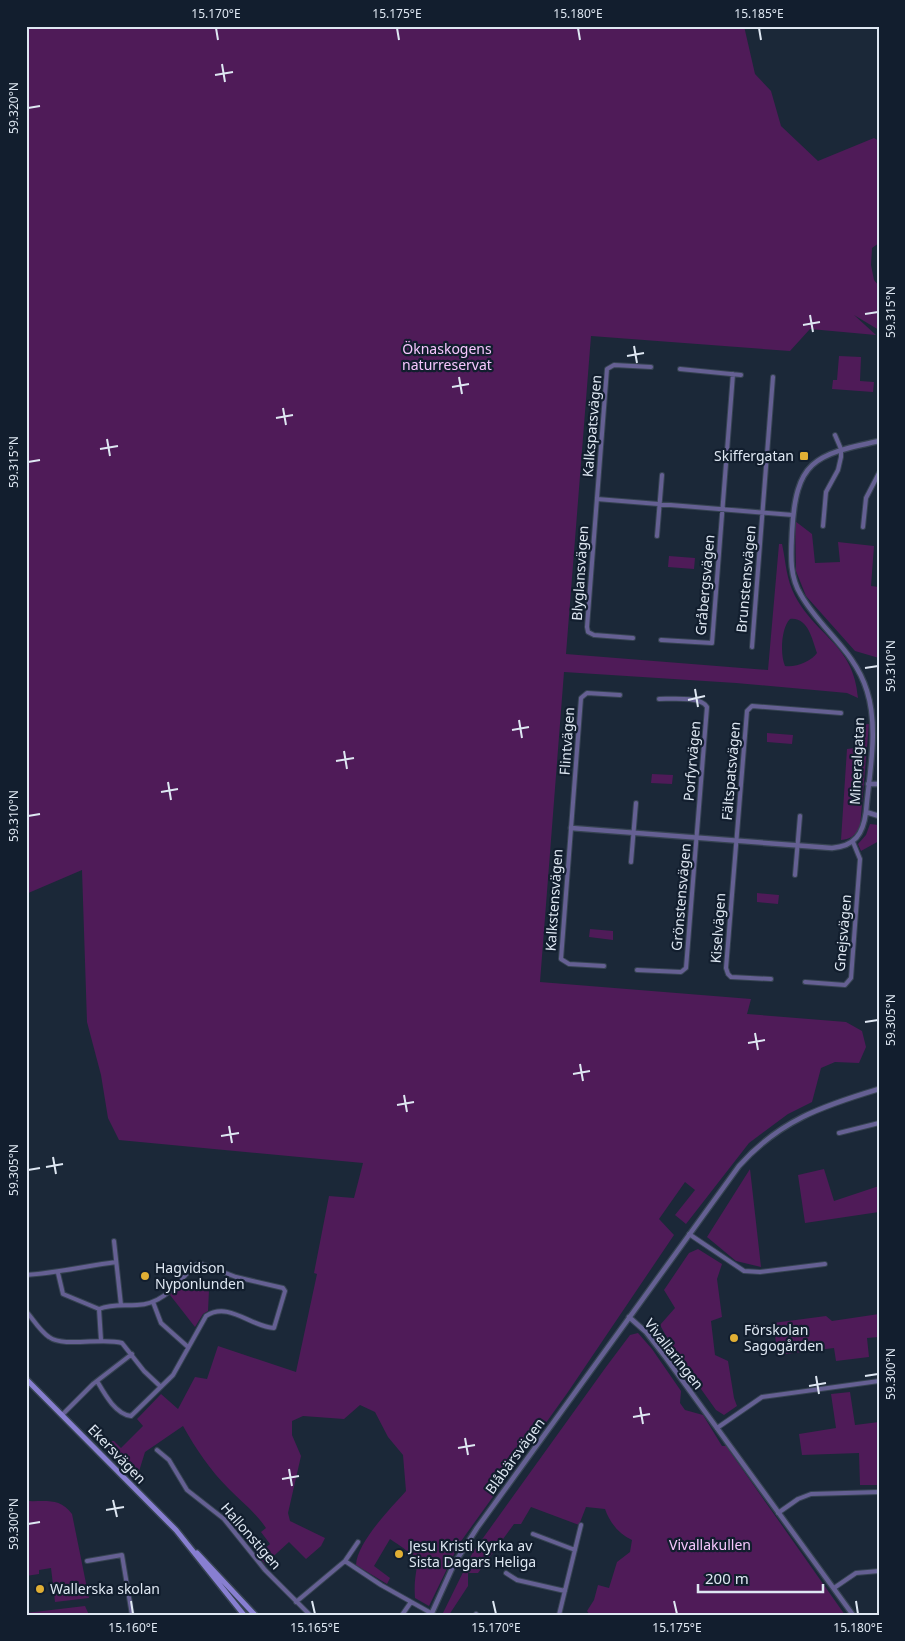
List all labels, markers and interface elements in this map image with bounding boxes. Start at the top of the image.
text: 15.170°E [191,5,241,22]
text: 15.175°E [372,5,422,22]
text: 15.180°E [553,5,603,22]
text: 15.185°E [734,5,784,22]
text: 59.320°N [5,82,22,134]
text: 59.315°N [882,286,899,338]
park label: Öknaskogens naturreservat [402,339,492,374]
street label: Kalkspatsvägen [578,374,605,478]
text: 59.315°N [5,436,22,488]
place label: Skiffergatan [714,446,794,465]
marker: Skiffergatan [798,450,810,462]
street label: Blyglansvägen [567,525,592,621]
street label: Brunstensvägen [731,525,760,633]
street label: Gråbergsvägen [691,534,718,636]
text: 59.310°N [882,640,899,692]
street label: Flintvägen [555,706,578,776]
street label: Mineralgatan [845,717,868,805]
street label: Porfyrvägen [679,720,704,802]
street label: Fältspatsvägen [717,721,744,821]
text: 59.310°N [5,790,22,842]
street label: Grönstensvägen [666,842,695,952]
street label: Kalkstensvägen [540,848,567,952]
street label: Kiselvägen [706,892,729,964]
street label: Gnejsvägen [830,894,855,972]
text: 59.305°N [882,994,899,1046]
text: 59.305°N [5,1144,22,1196]
place label: Hagvidson Nyponlunden [155,1258,245,1293]
marker: Hagvidson Nyponlunden [139,1270,151,1282]
street label: Vivallaringen [641,1314,708,1393]
place label: Förskolan Sagogården [744,1320,824,1355]
marker: Förskolan Sagogården [728,1332,740,1344]
text: 59.300°N [882,1348,899,1400]
street label: Blåbärsvägen [481,1414,549,1498]
street label: Ekersvägen [84,1420,151,1488]
text: 59.300°N [5,1498,22,1550]
street label: Hallonstigen [217,1498,286,1573]
park label: Vivallakullen [669,1535,751,1554]
place label: Jesu Kristi Kyrka av Sista Dagars Heliga [407,1536,536,1571]
marker: Jesu Kristi Kyrka av Sista Dagars Heliga [393,1548,405,1560]
scale bar [698,1561,822,1593]
text: 200 m [705,1568,749,1588]
place label: Wallerska skolan [50,1579,160,1598]
marker: Wallerska skolan [34,1583,46,1595]
text: 15.160°E [108,1619,158,1636]
text: 15.165°E [290,1619,340,1636]
text: 15.170°E [471,1619,521,1636]
text: 15.175°E [652,1619,702,1636]
text: 15.180°E [833,1619,883,1636]

